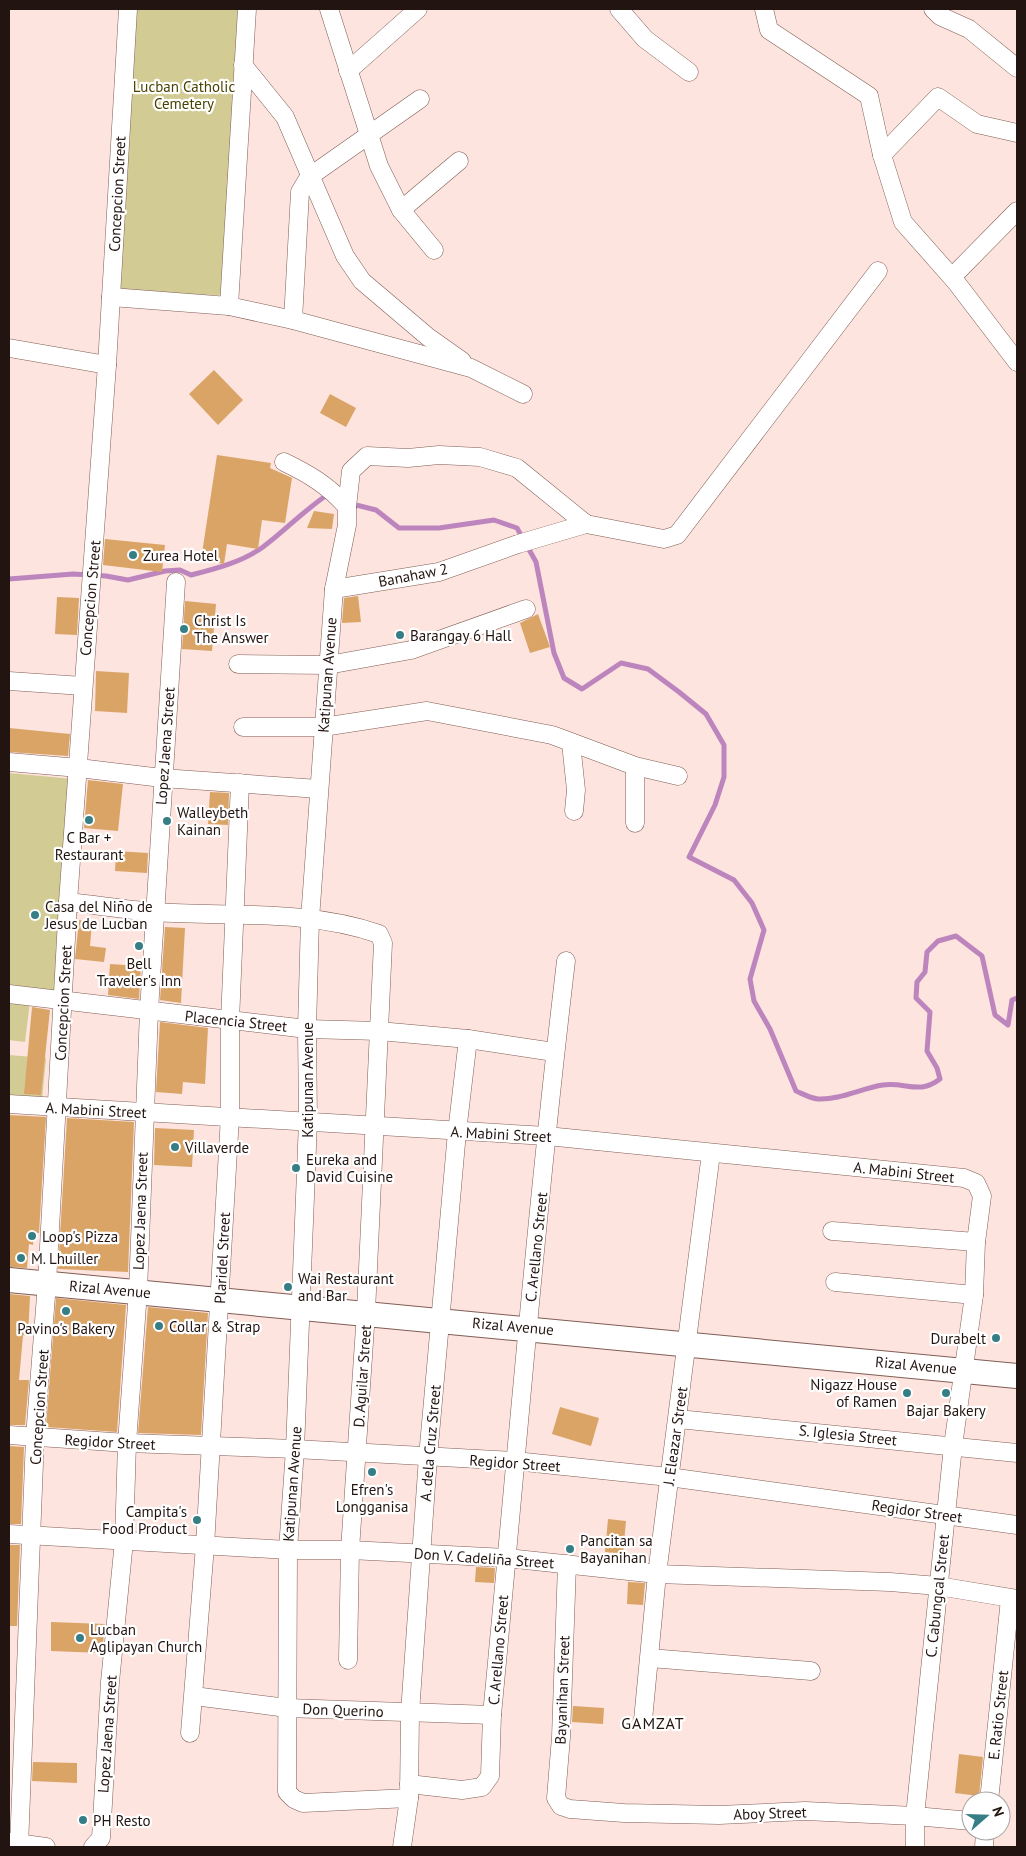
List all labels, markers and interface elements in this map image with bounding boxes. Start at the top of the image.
park label: Lucban Catholic Cemetery [133,77,235,113]
street label: Concepcion Street [104,136,130,252]
street label: Concepcion Street [75,539,105,657]
place label: Zurea Hotel [143,546,219,565]
marker: Zurea Hotel [127,549,139,561]
street label: Banahaw 2 [377,559,449,591]
place label: Christ Is The Answer [194,611,269,647]
street label: Katipunan Avenue [313,617,341,733]
marker: Christ Is The Answer [178,623,190,635]
place label: Barangay 6 Hall [410,626,512,645]
marker: Barangay 6 Hall [394,629,406,641]
street label: Lopez Jaena Street [151,686,179,806]
place label: Walleybeth Kainan [177,803,248,839]
marker: C Bar + Restaurant [83,814,95,826]
marker: Walleybeth Kainan [161,815,173,827]
place label: C Bar + Restaurant [55,828,123,864]
place label: Casa del Niño de Jesus de Lucban [44,897,153,933]
marker: Casa del Niño de Jesus de Lucban [29,909,41,921]
marker: Bell Traveler's Inn [133,940,145,952]
street label: Concepcion Street [50,945,76,1061]
place label: Bell Traveler's Inn [97,954,181,990]
street label: Placencia Street [184,1006,288,1036]
street label: Katipunan Avenue [298,1022,317,1138]
street label: A. Mabini Street [45,1098,147,1122]
street label: A. Mabini Street [450,1122,552,1146]
place label: Villaverde [184,1138,249,1157]
marker: Villaverde [169,1141,181,1153]
place label: Eureka and David Cuisine [306,1150,393,1186]
street label: Lopez Jaena Street [128,1152,152,1270]
street label: A. Mabini Street [853,1157,955,1187]
marker: Eureka and David Cuisine [290,1162,302,1174]
street label: C. Arellano Street [521,1191,551,1303]
street label: Plaridel Street [210,1212,234,1304]
place label: Loop's Pizza [42,1227,118,1246]
marker: Loop's Pizza [26,1230,38,1242]
place label: M. Lhuiller [31,1249,98,1268]
marker: M. Lhuiller [15,1252,27,1264]
place label: Wai Restaurant and Bar [298,1269,394,1305]
street label: Rizal Avenue [68,1276,152,1302]
marker: Wai Restaurant and Bar [282,1281,294,1293]
marker: Pavino's Bakery [60,1305,72,1317]
street label: Rizal Avenue [471,1313,555,1339]
place label: Collar & Strap [169,1317,260,1336]
place label: Pavino's Bakery [17,1319,115,1338]
marker: Collar & Strap [153,1320,165,1332]
street label: D. Aguilar Street [349,1324,375,1428]
place label: Durabelt [930,1329,986,1348]
marker: Durabelt [990,1332,1002,1344]
street label: Concepcion Street [25,1349,53,1465]
street label: Rizal Avenue [874,1352,958,1378]
place label: Nigazz House of Ramen [810,1375,897,1411]
street label: A. dela Cruz Street [415,1384,445,1502]
street label: J. Eleazar Street [659,1385,691,1488]
marker: Nigazz House of Ramen [901,1387,913,1399]
marker: Bajar Bakery [940,1387,952,1399]
place label: Bajar Bakery [906,1401,986,1420]
street label: S. Iglesia Street [798,1420,898,1450]
street label: Katipunan Avenue [278,1426,306,1542]
street label: Regidor Street [64,1430,156,1454]
street label: Regidor Street [469,1450,561,1476]
marker: Efren's Longganisa [366,1466,378,1478]
place label: Efren's Longganisa [336,1480,408,1516]
street label: Regidor Street [870,1495,964,1527]
place label: Campita's Food Product [102,1502,187,1538]
marker: Campita's Food Product [191,1514,203,1526]
place label: Pancitan sa Bayanihan [580,1531,653,1567]
street label: C. Cabungcal Street [921,1533,953,1659]
marker: Pancitan sa Bayanihan [564,1543,576,1555]
street label: Don V. Cadeliña Street [413,1544,555,1572]
street label: C. Arellano Street [484,1594,512,1706]
place label: Lucban Aglipayan Church [90,1620,202,1656]
marker: Lucban Aglipayan Church [74,1632,86,1644]
street label: Bayanihan Street [551,1635,573,1745]
street label: E. Ratio Street [984,1669,1012,1761]
street label: Lopez Jaena Street [93,1674,121,1794]
street label: Don Querino [302,1699,384,1721]
district label: GAMZAT [621,1713,685,1733]
north arrow [961,1791,1011,1841]
street label: Aboy Street [733,1802,807,1824]
text: N [988,1804,1008,1819]
place label: PH Resto [93,1811,151,1830]
marker: PH Resto [77,1814,89,1826]

